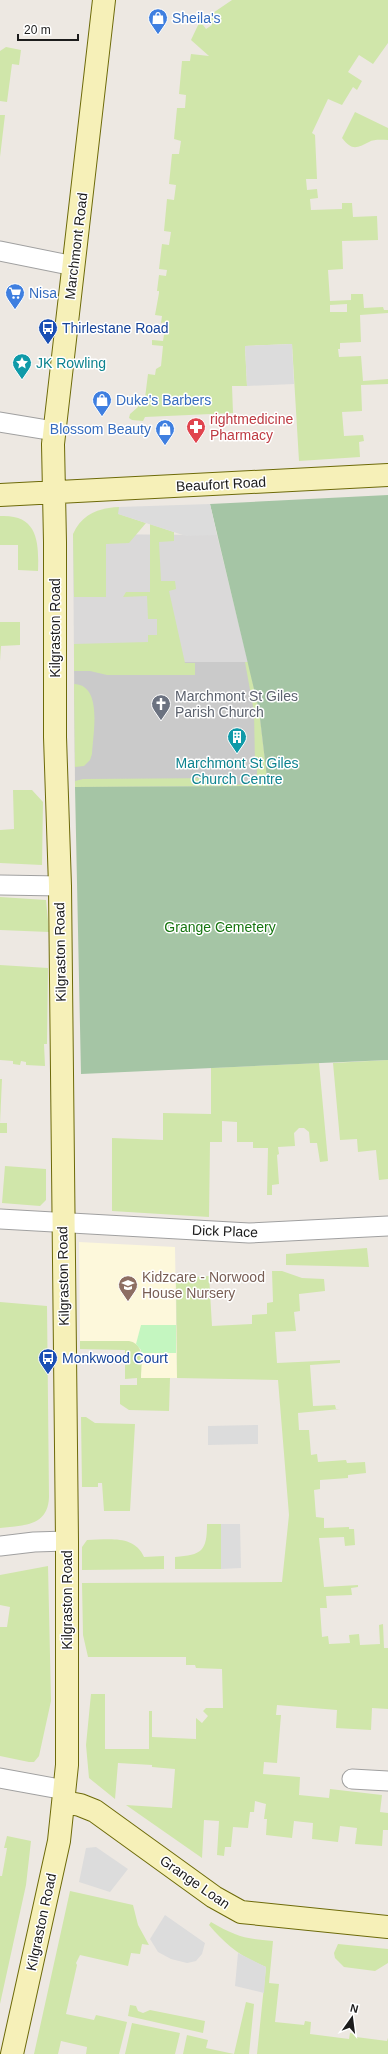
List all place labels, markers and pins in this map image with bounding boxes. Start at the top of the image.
shop icon: Sheila's [147,7,169,35]
place label: Sheila's [172,10,221,26]
supermarket icon: Nisa [4,282,26,310]
place label: Nisa [29,285,57,301]
bus stop icon: Thirlestane Road [37,317,59,345]
place label: Thirlestane Road [62,320,169,336]
place icon: JK Rowling [11,352,33,380]
place label: JK Rowling [36,355,106,371]
shop icon: Duke's Barbers [91,389,113,417]
place label: Duke's Barbers [116,392,211,408]
place label: rightmedicine Pharmacy [210,411,293,443]
pharmacy icon: rightmedicine Pharmacy [185,416,207,444]
shop icon: Blossom Beauty [154,418,176,446]
place label: Blossom Beauty [50,421,151,437]
place label: Marchmont St Giles Parish Church [175,688,298,720]
church icon: Marchmont St Giles Parish Church [150,693,172,721]
building icon: Marchmont St Giles Church Centre [226,726,248,754]
place label: Marchmont St Giles Church Centre [176,755,298,787]
place label: Kidzcare - Norwood House Nursery [142,1269,265,1301]
school or university icon: Kidzcare - Norwood House Nursery [117,1274,139,1302]
bus stop icon: Monkwood Court [37,1347,59,1375]
place label: Monkwood Court [62,1350,168,1366]

